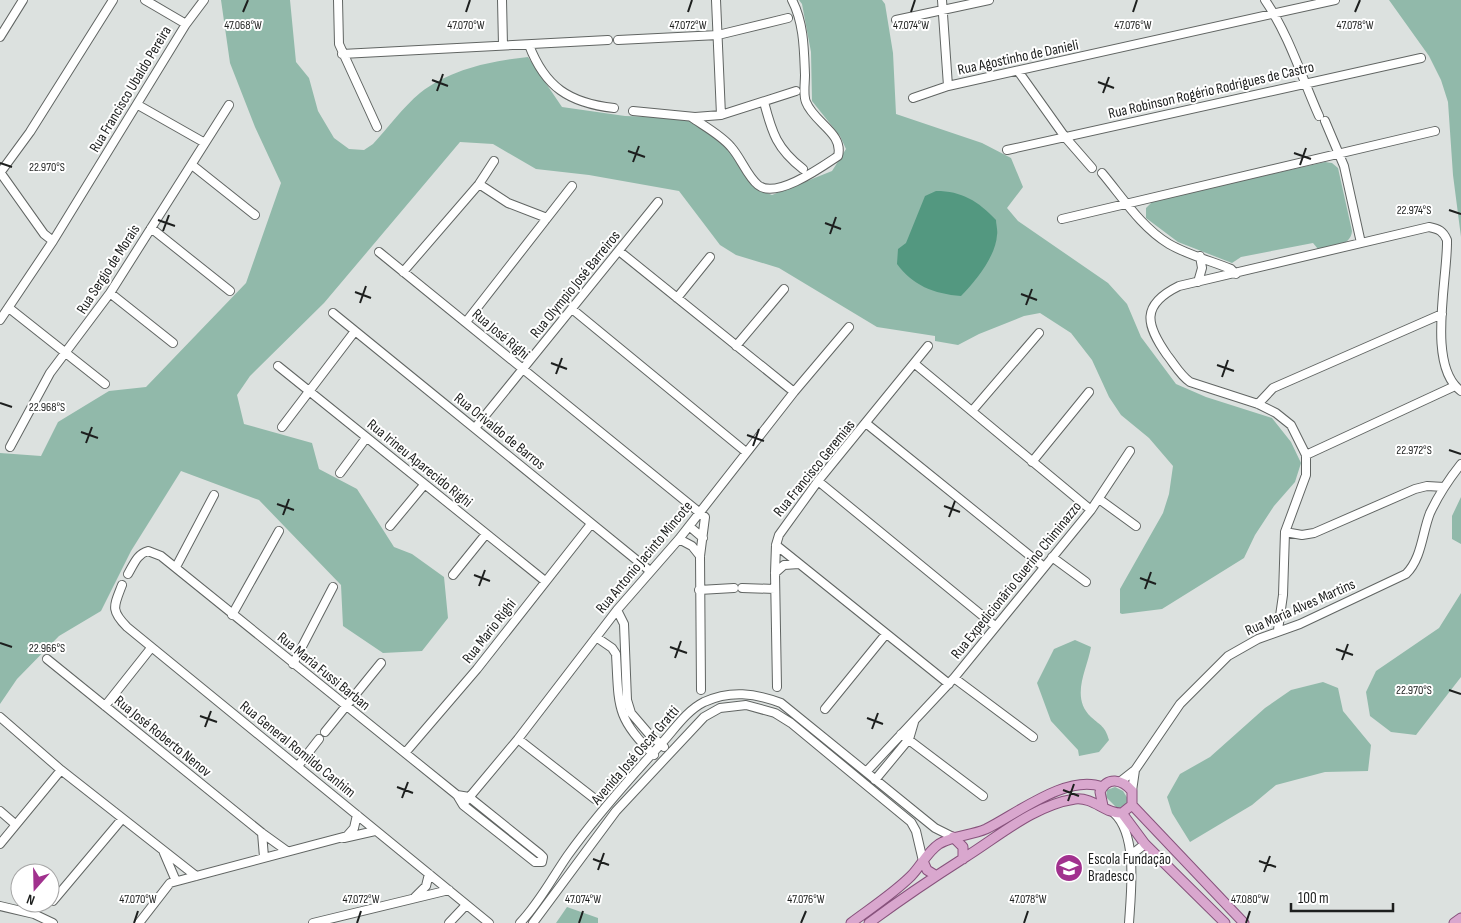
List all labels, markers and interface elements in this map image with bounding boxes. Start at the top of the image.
text: 47.068°W [224,18,262,33]
text: 47.070°W [447,18,485,33]
text: 47.072°W [670,18,707,33]
text: 47.074°W [893,18,929,33]
text: 47.076°W [1114,18,1152,33]
text: 47.078°W [1336,18,1374,33]
street label: Rua Francisco Ubaldo Pereira [85,22,176,156]
street label: Rua Agostinho de Danieli [956,35,1081,80]
street label: Rua Robinson Rogério Rodrigues de Castro [1106,58,1316,123]
text: 22.970°S [29,160,65,175]
text: 22.974°S [1397,203,1431,218]
street label: Rua Sergio de Morais [72,221,144,318]
street label: Rua Olympio José Barreiros [526,227,625,342]
street label: Rua José Righi [468,305,534,364]
street label: Rua Orivaldo de Barros [450,389,549,474]
text: 22.968°S [29,400,65,415]
street label: Rua Irineu Aparecido Righi [363,415,476,512]
street label: Rua Francisco Geremias [769,416,859,521]
text: 22.972°S [1396,443,1432,458]
street label: Rua Antonio Jacinto Mincote [592,497,697,617]
street label: Rua Expedicionãrio Guerino Chiminazzo [947,498,1086,663]
street label: Rua Maria Alves Martins [1242,575,1358,640]
street label: Rua Mario Righi [458,595,521,667]
street label: Rua Maria Fussi Barban [273,628,374,715]
text: 22.966°S [29,641,65,656]
text: 22.970°S [1396,683,1432,698]
street label: Rua José Roberto Nenov [110,691,215,781]
street label: Rua General Romildo Canhim [236,697,359,802]
street label: Avenida José Oscar Gratti [587,702,684,809]
place label: Escola Fundação Bradesco [1088,850,1171,886]
school or university icon: Escola Fundação Bradesco [1054,853,1084,883]
north arrow [10,863,60,913]
scale bar [1291,880,1394,912]
text: 100 m [1298,889,1329,908]
text: N [24,890,37,909]
text: 47.070°W [119,892,157,907]
text: 47.072°W [343,892,380,907]
text: 47.074°W [565,892,601,907]
text: 47.076°W [787,892,825,907]
text: 47.078°W [1009,892,1047,907]
text: 47.080°W [1231,892,1269,907]

